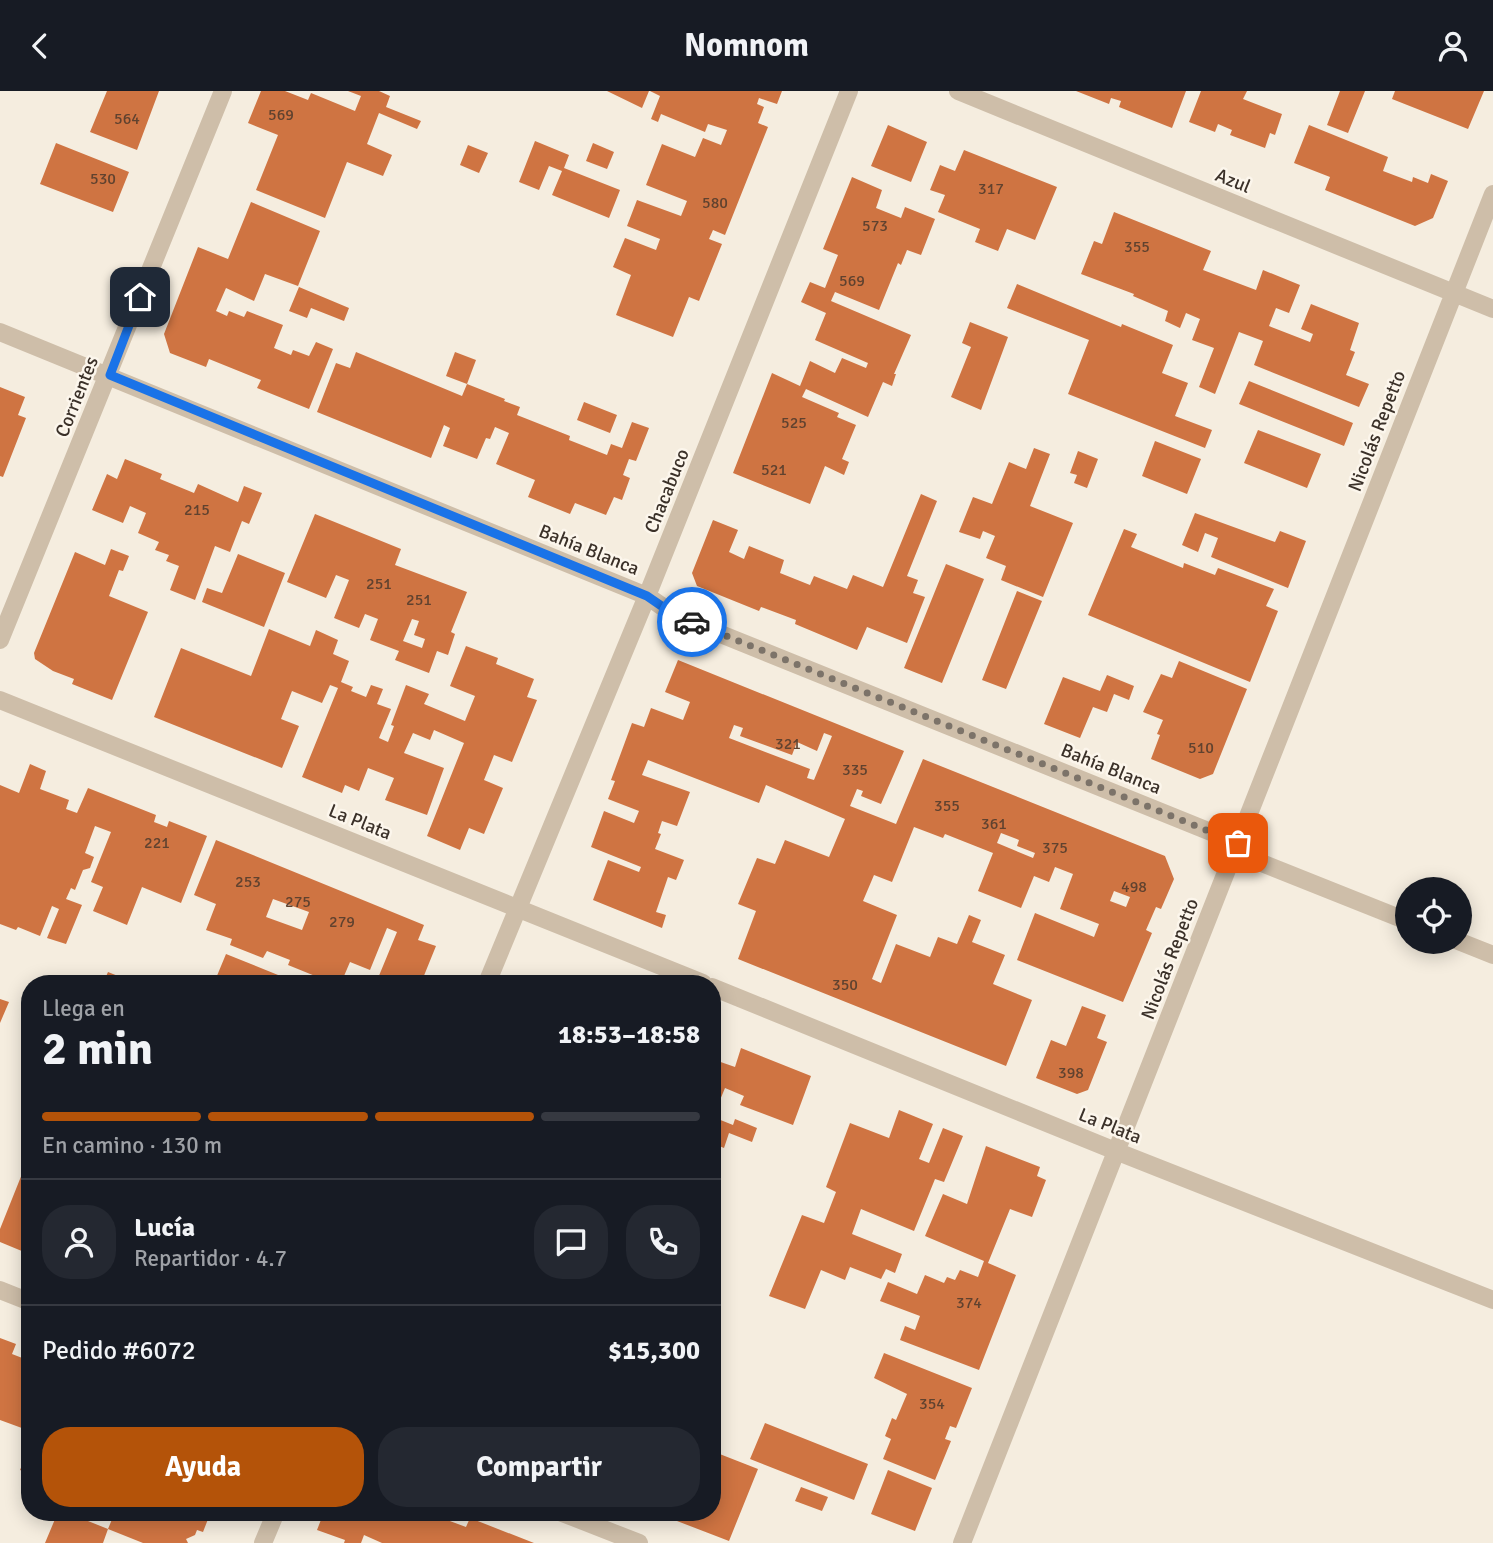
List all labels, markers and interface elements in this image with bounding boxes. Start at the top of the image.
text: Nomnom [684,26,809,65]
icon: back [21,27,59,65]
icon: person [1434,27,1472,65]
house number: 569 [268,105,294,125]
house number: 564 [114,109,140,129]
street label: Azul [1212,163,1254,199]
house number: 530 [90,169,116,189]
house number: 317 [978,179,1004,199]
house number: 580 [702,193,728,213]
house number: 573 [862,216,888,236]
house number: 355 [1124,237,1150,257]
pin [110,267,170,327]
house number: 569 [839,271,865,291]
icon: home [121,278,159,316]
street label: Corrientes [50,353,104,441]
street label: Nicolás Repetto [1343,367,1411,495]
house number: 525 [781,413,807,433]
street label: Chacabuco [639,445,695,537]
house number: 521 [761,460,787,480]
house number: 215 [184,500,210,520]
street label: Bahía Blanca [535,519,643,581]
house number: 251 [366,574,392,594]
courier [657,587,727,657]
house number: 251 [406,590,432,610]
icon: car [673,603,711,641]
house number: 321 [775,734,801,754]
street label: Bahía Blanca [1057,738,1165,800]
house number: 510 [1188,738,1214,758]
house number: 335 [842,760,868,780]
house number: 355 [934,796,960,816]
street label: La Plata [325,799,395,845]
pin [1208,813,1268,873]
house number: 361 [981,814,1007,834]
icon: bag [1219,824,1257,862]
house number: 221 [144,833,170,853]
house number: 375 [1042,838,1068,858]
house number: 253 [235,872,261,892]
house number: 498 [1121,877,1147,897]
map controls [1395,877,1472,954]
button: locate [1395,877,1472,954]
house number: 275 [285,892,311,912]
street label: Nicolás Repetto [1136,895,1204,1023]
house number: 279 [329,912,355,932]
house number: 350 [832,975,858,995]
text: Llega en [42,994,125,1023]
text: 18:53–18:58 [558,1019,700,1051]
text: 2 min [42,1021,153,1077]
house number: 398 [1058,1063,1084,1083]
street label: La Plata [1075,1103,1145,1149]
text: En camino · 130 m [42,1131,222,1160]
button: person [42,1205,116,1279]
button: chat [534,1205,608,1279]
button: phone [626,1205,700,1279]
text: Lucía [134,1212,195,1244]
text: Repartidor · 4.7 [134,1244,287,1273]
house number: 374 [956,1293,982,1313]
text: Pedido #6072 [42,1335,196,1367]
text: $15,300 [608,1335,700,1367]
house number: 354 [919,1394,945,1414]
button: Ayuda [42,1427,364,1507]
button: Compartir [378,1427,700,1507]

